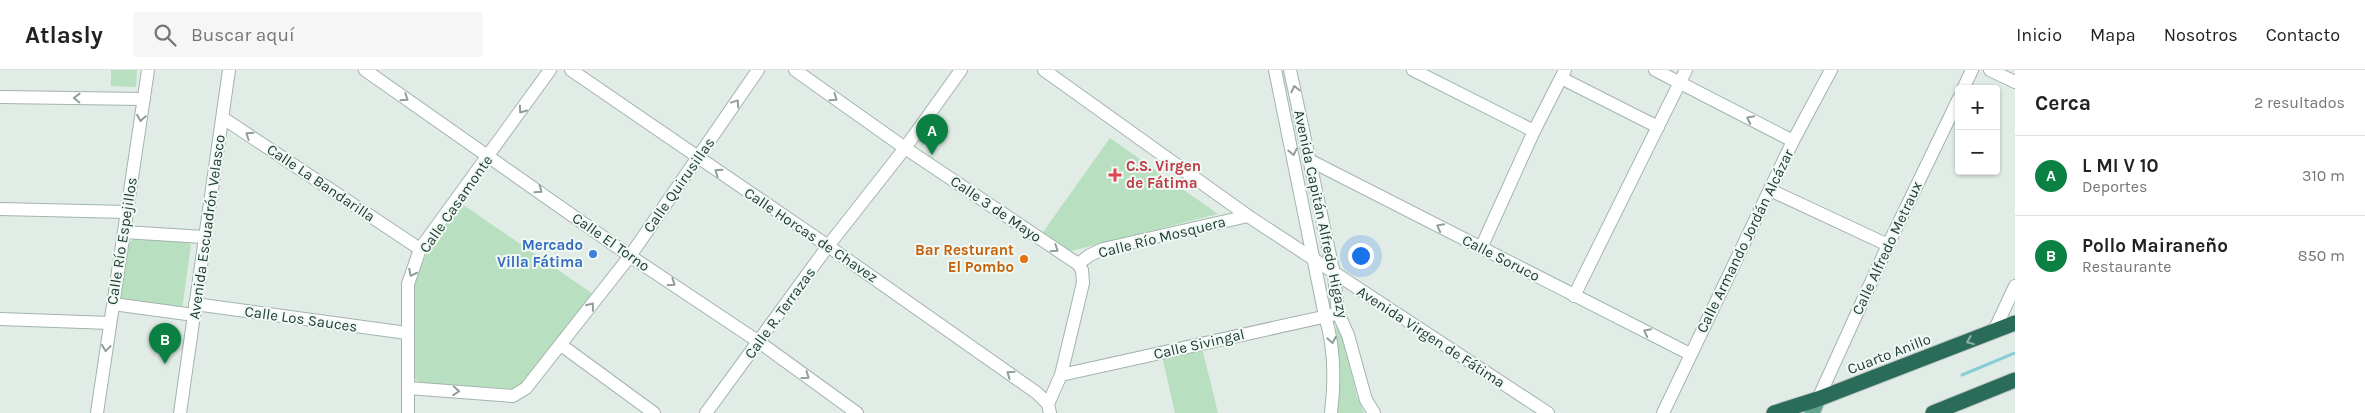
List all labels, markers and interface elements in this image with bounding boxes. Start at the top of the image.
search box [133,12,483,57]
text: Atlasly [25,21,103,49]
icon: search [151,21,179,49]
text: Buscar aquí [191,24,295,46]
text: Inicio [2016,24,2062,46]
text: Mapa [2090,24,2136,46]
text: Nosotros [2164,24,2238,46]
text: Contacto [2266,24,2340,46]
one-way arrow [1290,85,1301,94]
map controls [1955,85,2000,175]
button: + [1955,85,2000,130]
text: Cerca [2035,91,2091,115]
one-way arrow [399,92,409,101]
one-way arrow [829,92,838,101]
one-way arrow [73,93,81,103]
text: 2 resultados [2254,93,2345,112]
one-way arrow [730,99,739,108]
one-way arrow [519,104,528,114]
street label: Avenida Capitán Alfredo Higazy [1290,108,1352,320]
one-way arrow [136,114,146,123]
pin: A [916,114,948,155]
one-way arrow [1746,115,1755,125]
button: − [1955,130,2000,175]
one-way arrow [245,132,254,141]
street label: Avenida Escuadrón Velasco [185,134,229,320]
street label: Calle Quirusillas [640,134,718,236]
street label: Calle La Bandarilla [264,140,378,226]
street label: Calle Armando Jordán Alcázar [1693,146,1798,336]
one-way arrow [1287,147,1297,156]
street label: Calle Casamonte [416,152,496,256]
text: L MI V 10 [2082,155,2158,177]
place label: C.S. Virgen de Fátima [1126,157,1201,192]
text: A [2046,166,2056,185]
text: 310 m [2302,166,2345,185]
marker: C.S. Virgen de Fátima [1108,168,1122,182]
one-way arrow [714,169,724,178]
street label: Calle 3 de Mayo [947,172,1045,246]
street label: Calle Río Espejillos [103,176,141,306]
text: Deportes [2082,177,2147,196]
street label: Calle Alfredo Metraux [1848,178,1926,318]
one-way arrow [533,184,542,193]
street label: Calle Horcas de Chavez [741,184,881,286]
street label: Calle El Torno [569,209,653,275]
street label: Calle Río Mosquera [1096,212,1228,262]
one-way arrow [1436,223,1445,233]
street label: Calle Soruco [1459,231,1543,285]
text: Pollo Mairaneño [2082,235,2228,257]
place label: Mercado Villa Fátima [497,236,583,271]
place label: Bar Resturant El Pombo [915,241,1014,276]
one-way arrow [1050,243,1059,252]
your location [1348,243,1374,269]
text: B [2046,246,2056,265]
text: 850 m [2298,246,2345,265]
marker: Mercado Villa Fátima [587,248,599,260]
marker: Bar Resturant El Pombo [1018,253,1030,265]
text: Restaurante [2082,257,2171,276]
street label: Calle R. Terrazas [741,264,819,362]
one-way arrow [409,267,419,276]
one-way arrow [666,277,675,287]
street label: Avenida Virgen de Fátima [1354,282,1508,392]
street label: Calle Los Sauces [244,302,358,336]
one-way arrow [585,302,594,312]
pin: B [149,323,181,364]
street label: Calle Sivingal [1152,325,1246,363]
one-way arrow [1643,328,1652,338]
street label: Cuarto Anillo [1845,330,1933,378]
one-way arrow [1966,335,1975,346]
one-way arrow [1326,336,1336,345]
one-way arrow [101,344,112,352]
one-way arrow [800,369,809,379]
one-way arrow [1006,371,1016,380]
one-way arrow [452,386,460,397]

